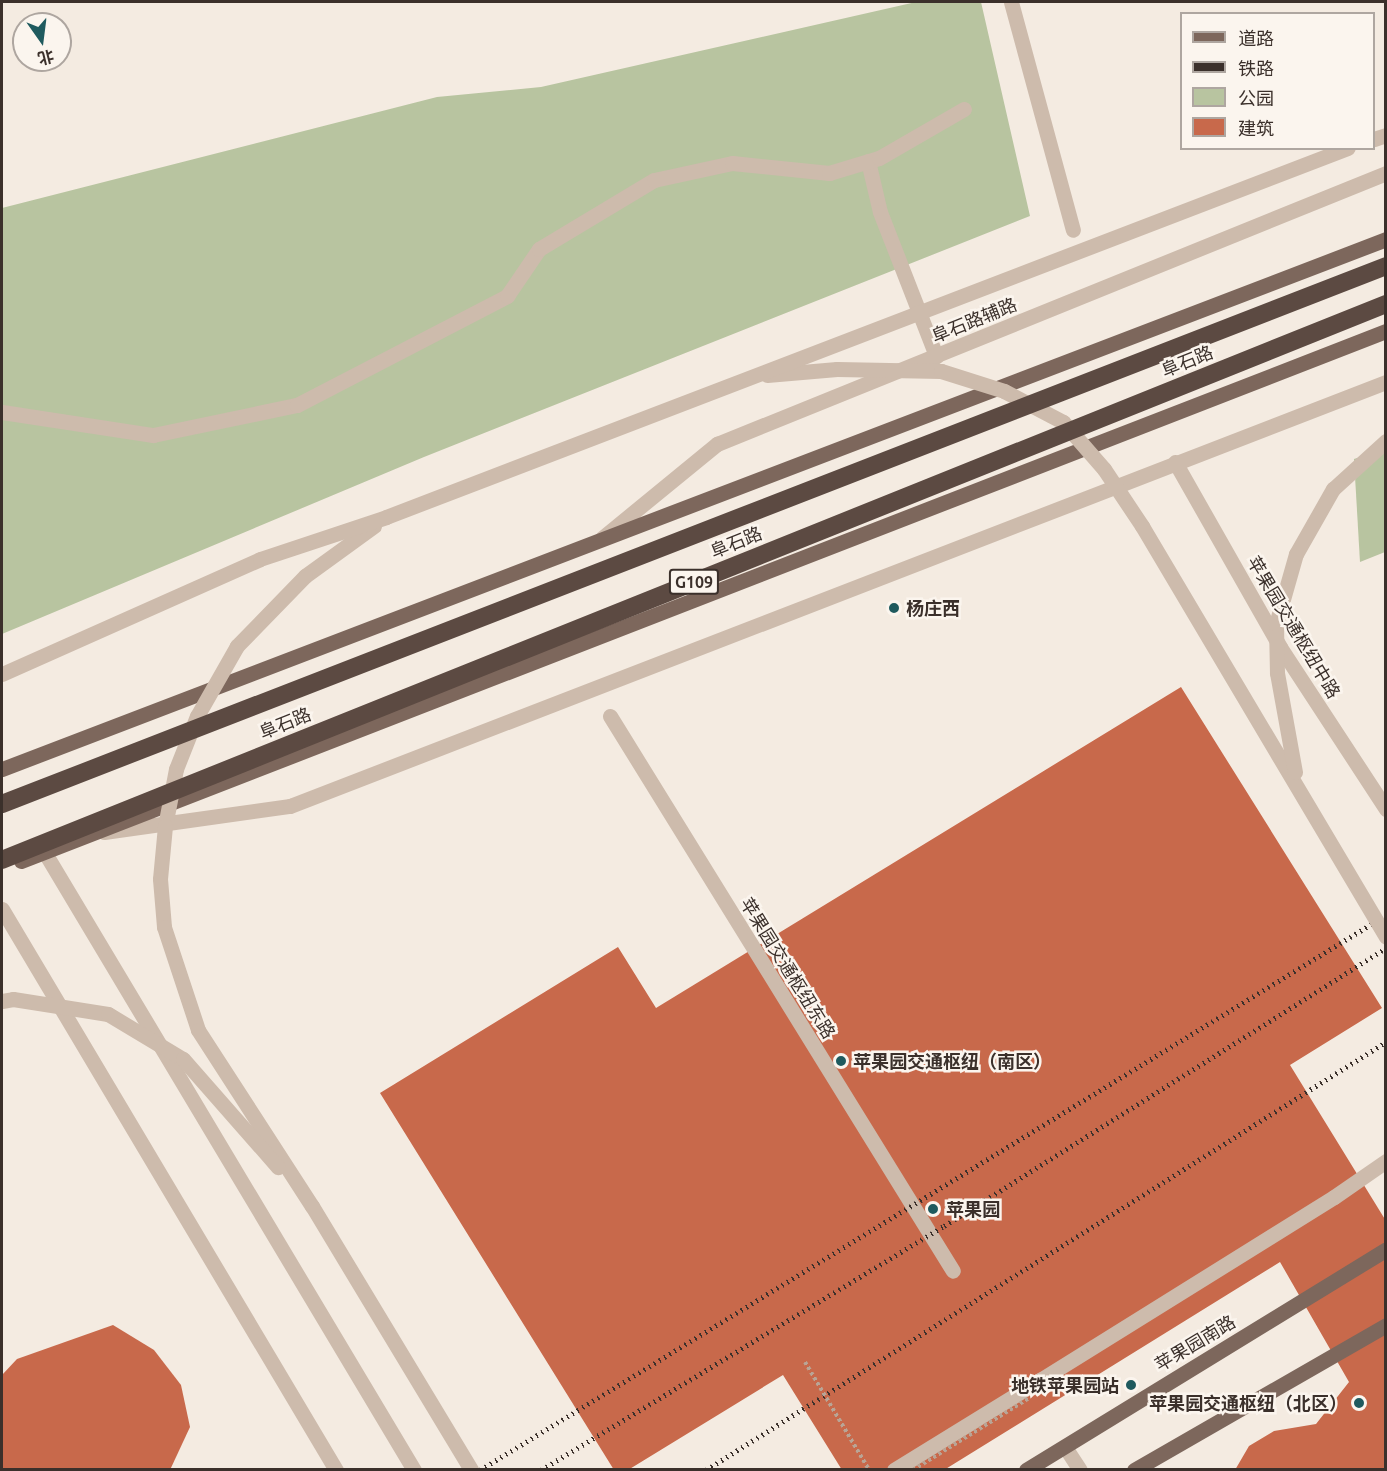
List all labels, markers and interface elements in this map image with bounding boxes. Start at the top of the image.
north arrow [12,12,72,72]
legend [1180,12,1375,150]
text: 道路 [1238,28,1274,48]
text: 北 [36,47,56,68]
text: 铁路 [1238,58,1274,78]
text: 公园 [1238,88,1274,108]
text: 建筑 [1238,118,1274,138]
street label: 阜石路辅路 [928,293,1020,347]
street label: 阜石路 [1158,341,1216,381]
street label: 阜石路 [707,522,765,562]
street label: 苹果园交通枢纽中路 [1243,552,1345,702]
road number: G109 [668,569,720,595]
place label: 杨庄西 [906,597,960,619]
marker: 杨庄西 [887,601,901,615]
street label: 阜石路 [256,703,314,743]
street label: 苹果园交通枢纽东路 [736,894,840,1042]
place label: 苹果园交通枢纽（南区） [853,1050,1051,1072]
marker: 苹果园交通枢纽（南区） [834,1054,848,1068]
place label: 苹果园 [946,1198,1000,1220]
marker: 苹果园 [924,1200,942,1218]
street label: 苹果园南路 [1151,1311,1239,1375]
place label: 地铁苹果园站 [1011,1374,1119,1396]
marker: 地铁苹果园站 [1124,1378,1138,1392]
place label: 苹果园交通枢纽（北区） [1149,1392,1347,1414]
marker: 苹果园交通枢纽（北区） [1352,1396,1366,1410]

